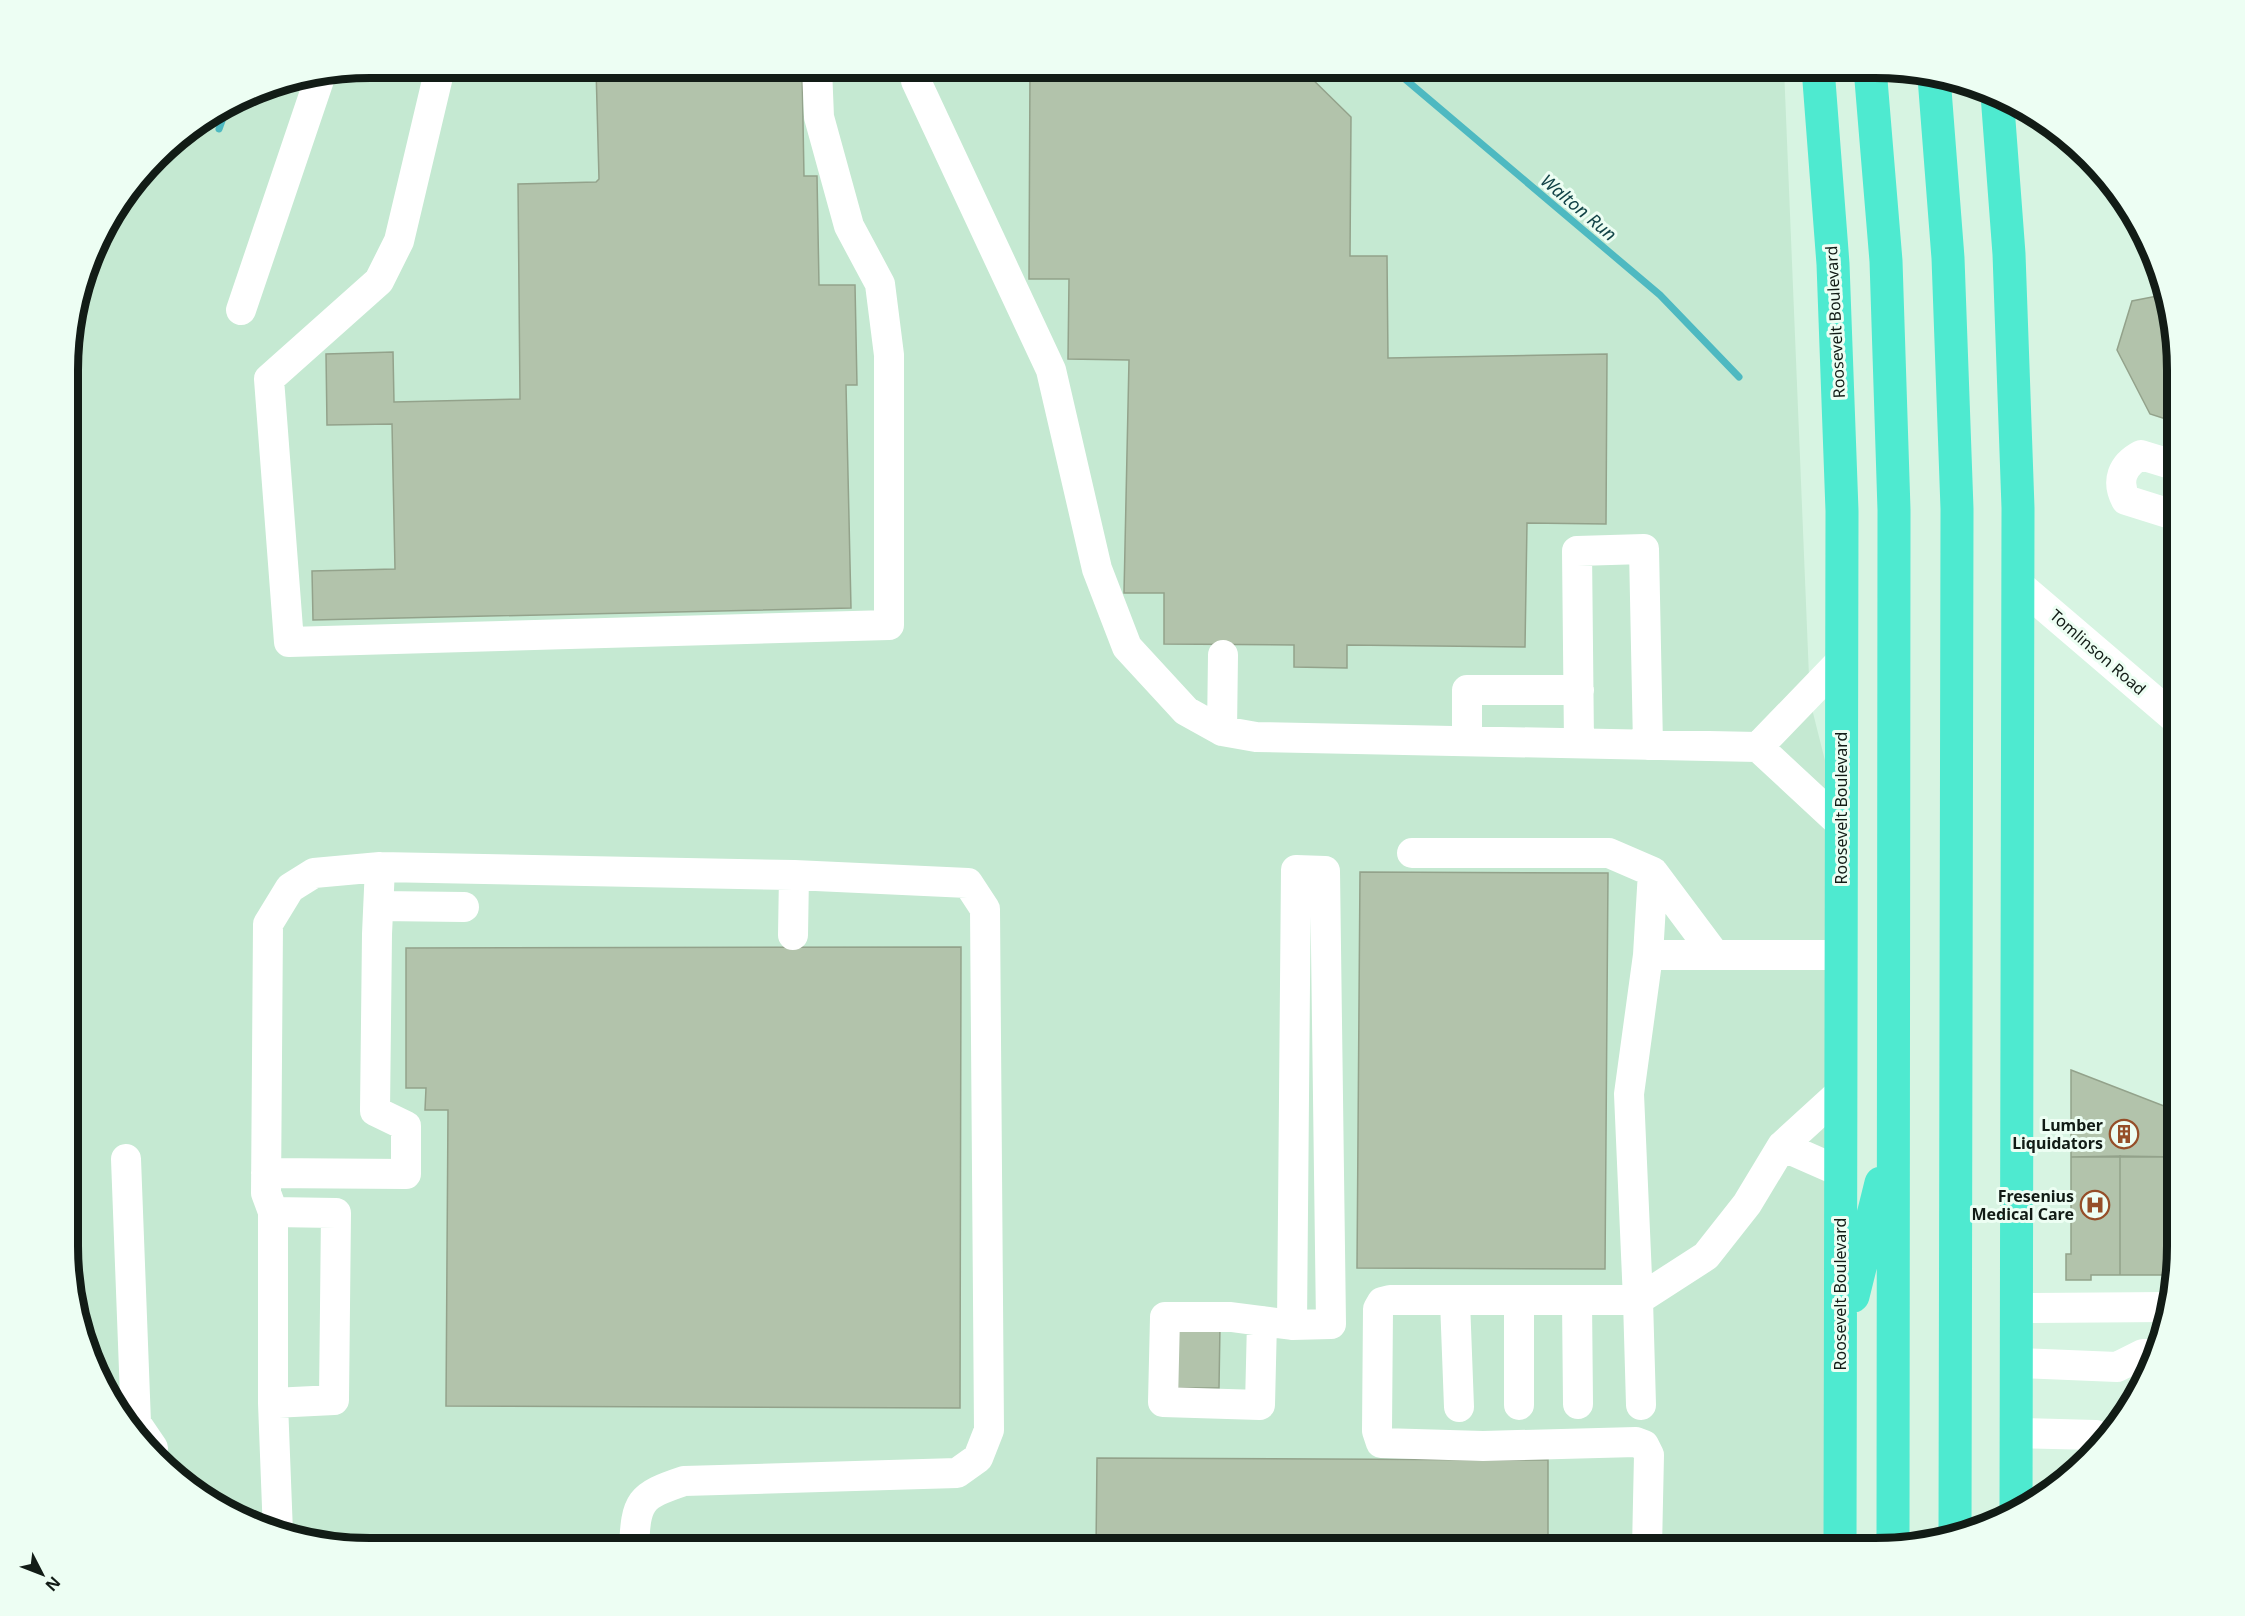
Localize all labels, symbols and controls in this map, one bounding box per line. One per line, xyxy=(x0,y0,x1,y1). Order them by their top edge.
water label: Walton Run xyxy=(1536,168,1622,246)
street label: Roosevelt Boulevard xyxy=(1820,245,1850,399)
street label: Tomlinson Road xyxy=(2045,604,2151,700)
street label: Roosevelt Boulevard xyxy=(1830,732,1852,884)
place label: Lumber Liquidators xyxy=(2012,1114,2103,1154)
building icon: Lumber Liquidators xyxy=(2108,1118,2140,1150)
place label: Fresenius Medical Care xyxy=(1971,1185,2074,1225)
hospital icon: Fresenius Medical Care xyxy=(2079,1189,2111,1221)
street label: Roosevelt Boulevard xyxy=(1829,1218,1851,1370)
north arrow xyxy=(12,1544,72,1604)
text: N xyxy=(41,1572,66,1596)

